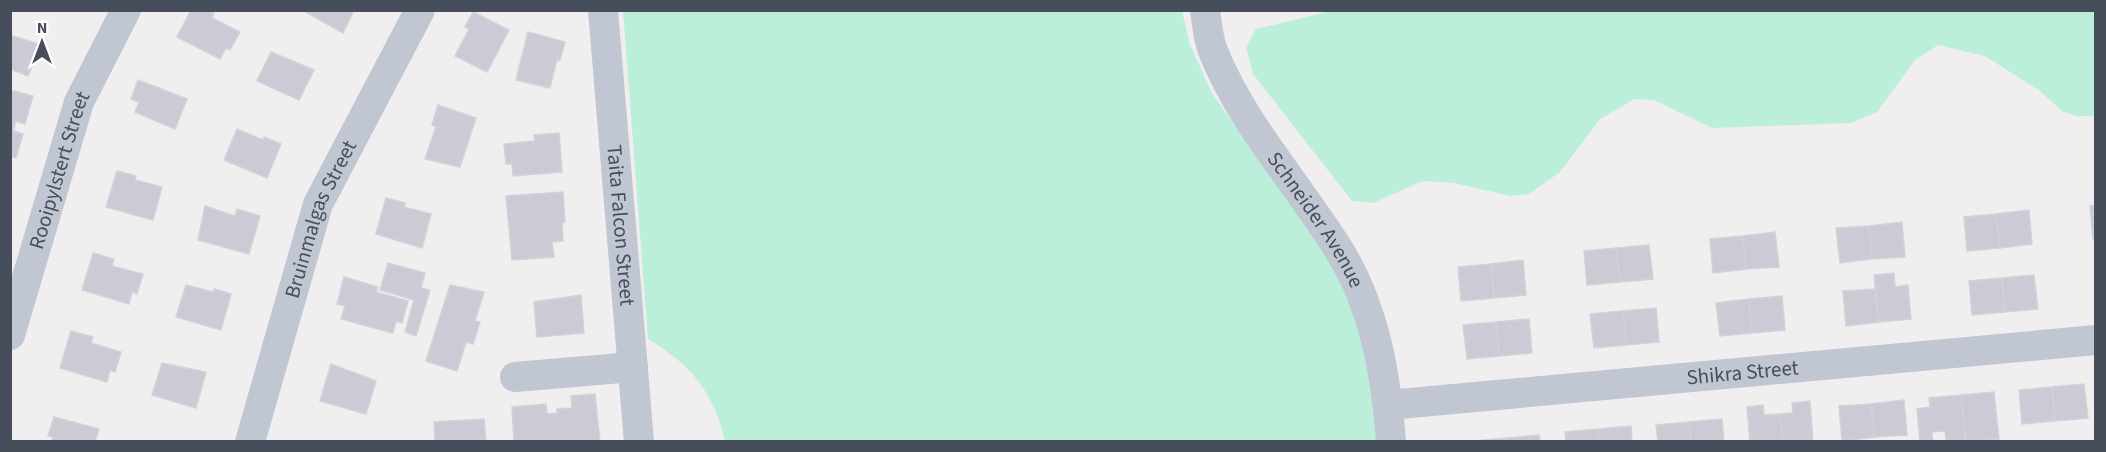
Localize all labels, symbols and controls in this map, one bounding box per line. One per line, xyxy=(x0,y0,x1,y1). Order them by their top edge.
north arrow xyxy=(12,12,72,72)
text: N xyxy=(37,17,47,39)
street label: Rooipylstert Street xyxy=(21,86,97,253)
street label: Bruinmalgas Street xyxy=(277,135,364,302)
street label: Taita Falcon Street xyxy=(599,144,643,307)
street label: Schneider Avenue xyxy=(1260,146,1372,292)
street label: Shikra Street xyxy=(1685,352,1800,393)

